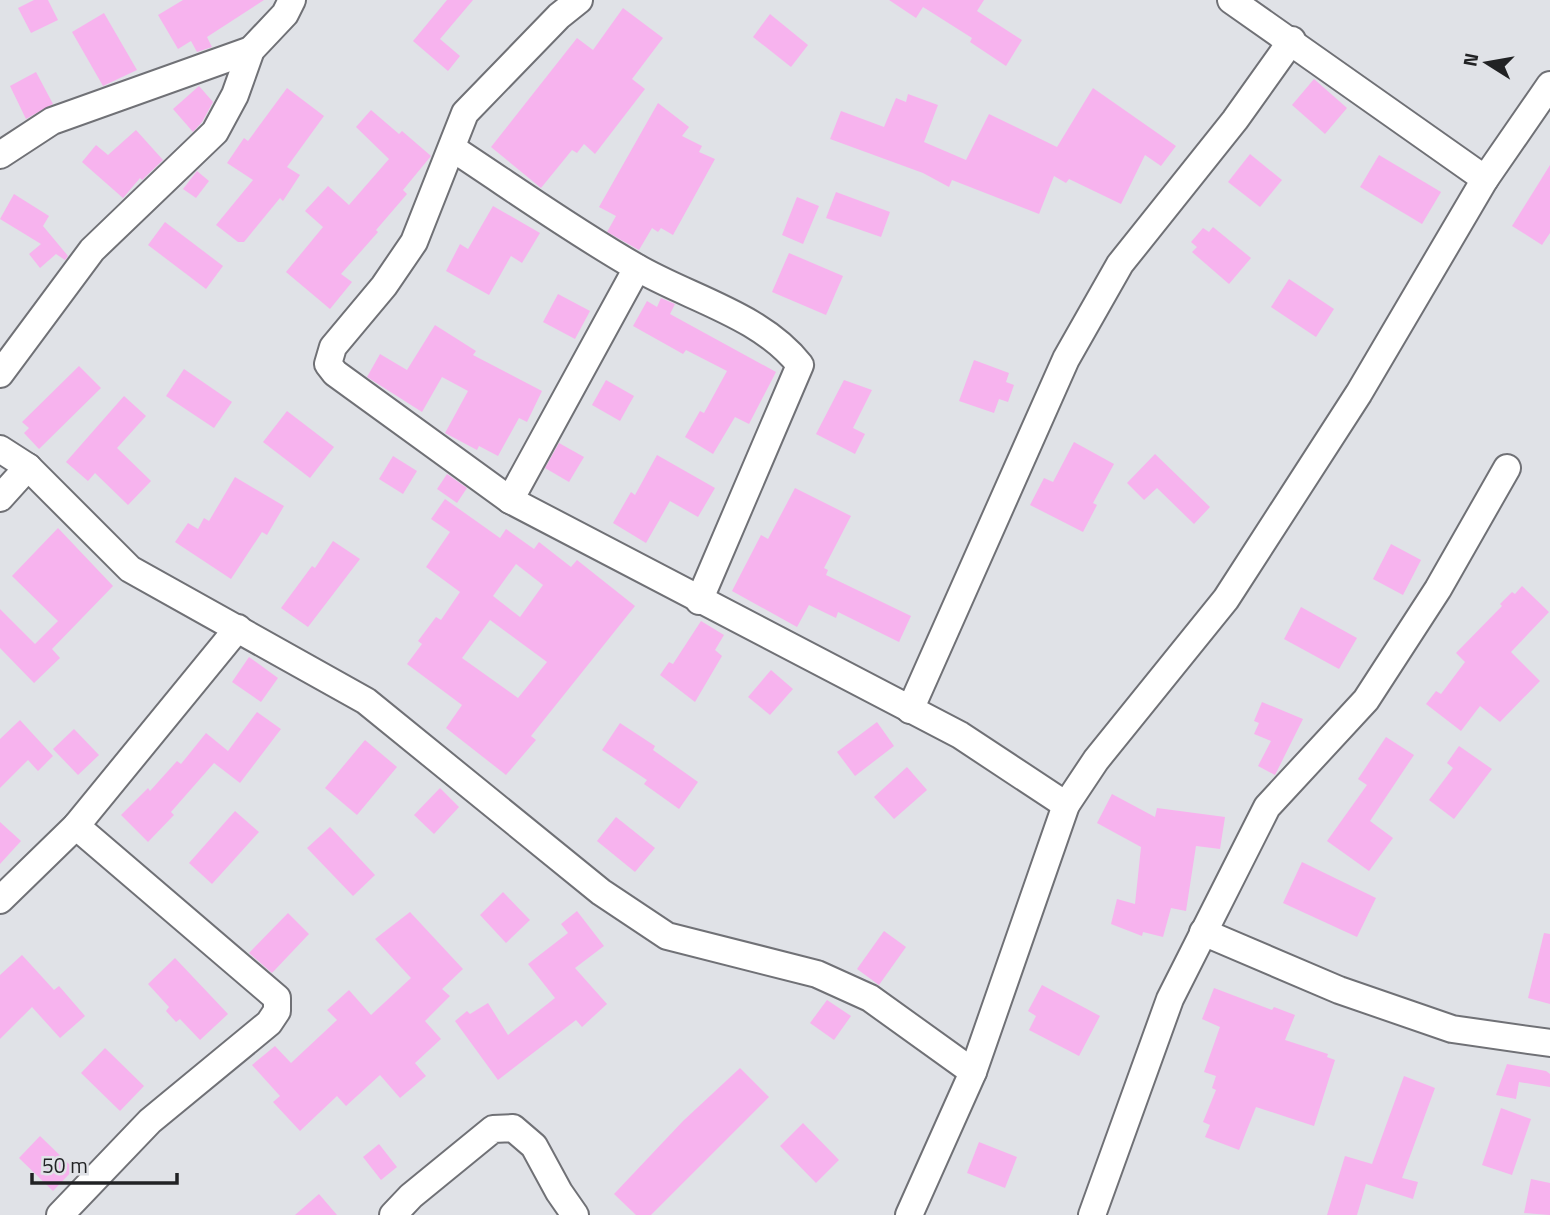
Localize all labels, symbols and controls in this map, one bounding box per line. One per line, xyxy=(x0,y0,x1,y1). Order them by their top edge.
north arrow xyxy=(1452,28,1522,98)
text: N xyxy=(1454,50,1485,69)
scale bar xyxy=(32,1142,177,1186)
text: 50 m xyxy=(42,1149,88,1181)

